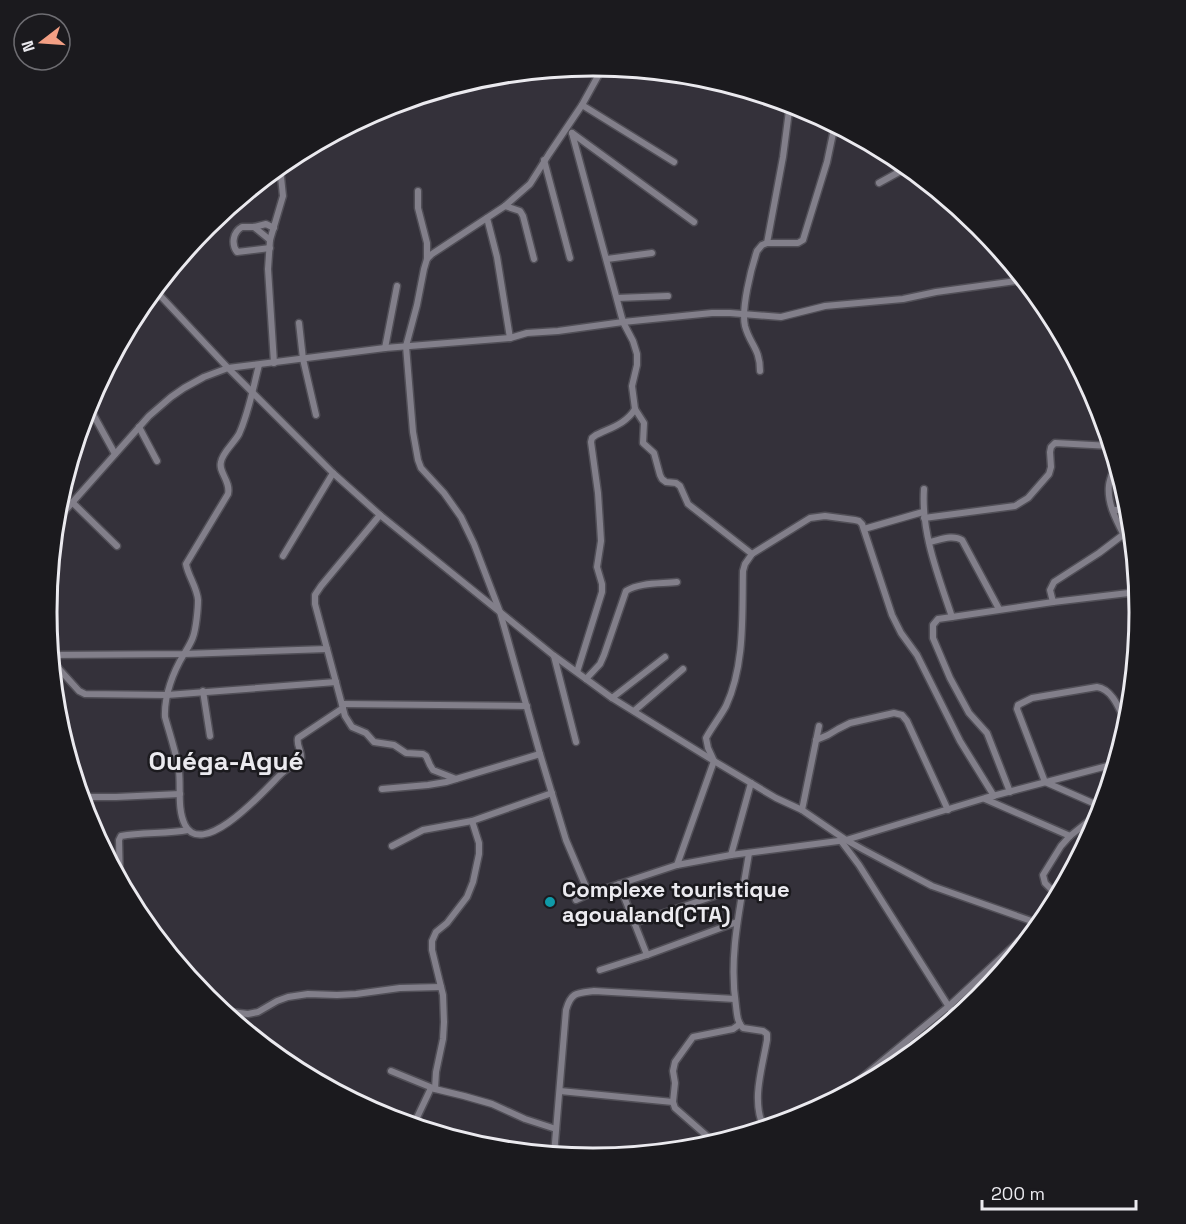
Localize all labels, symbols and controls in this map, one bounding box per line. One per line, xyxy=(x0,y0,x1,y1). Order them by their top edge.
north arrow xyxy=(12,12,72,72)
text: N xyxy=(17,38,40,54)
district label: Ouéga-Agué xyxy=(148,744,304,778)
place label: Complexe touristique agoualand(CTA) xyxy=(562,875,790,928)
marker: Complexe touristique agoualand(CTA) xyxy=(543,895,557,909)
scale bar xyxy=(982,1173,1136,1211)
text: 200 m xyxy=(991,1182,1045,1205)

